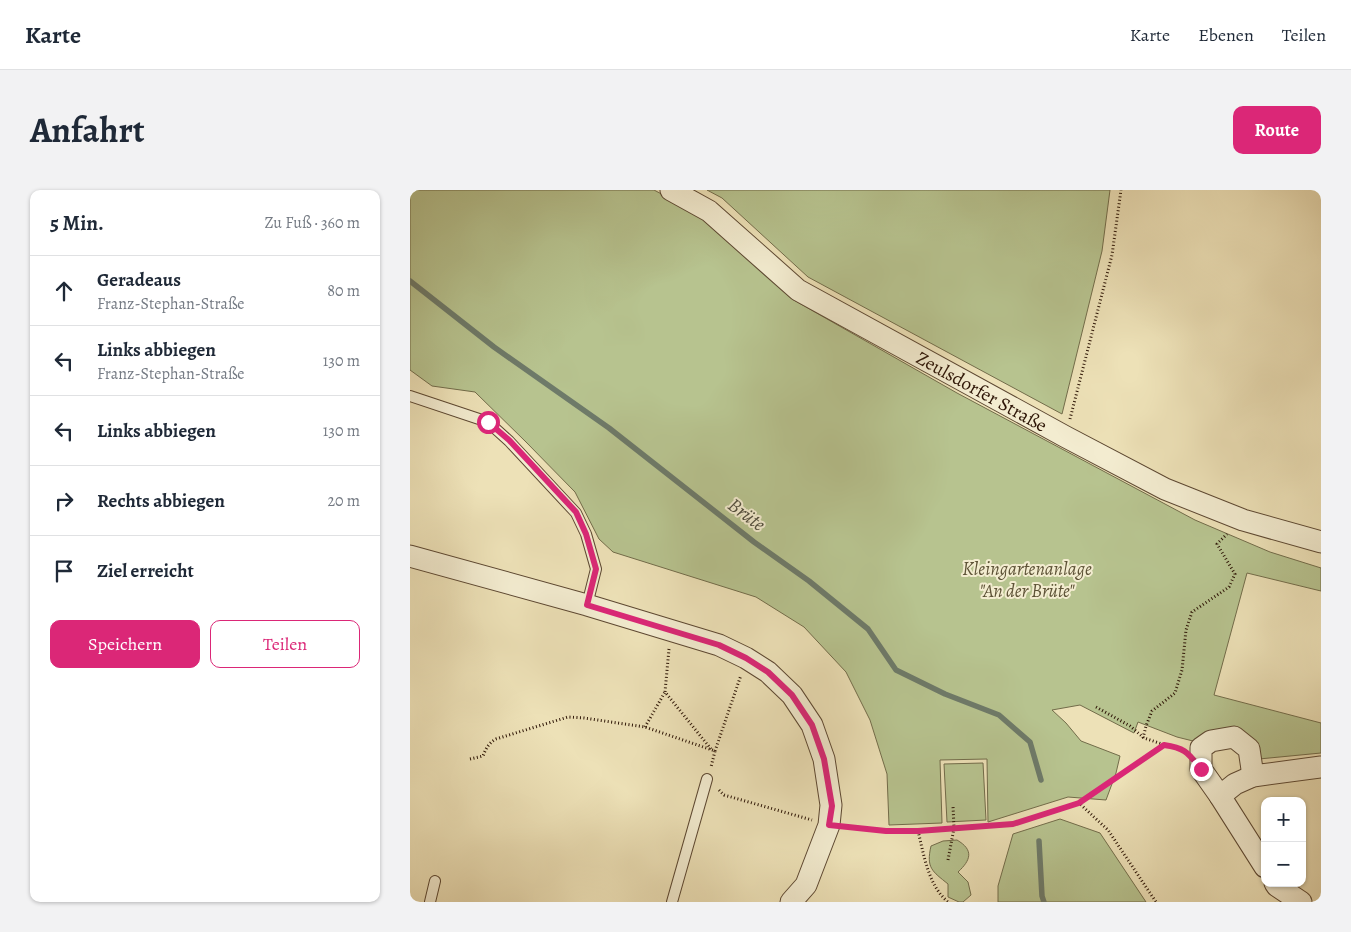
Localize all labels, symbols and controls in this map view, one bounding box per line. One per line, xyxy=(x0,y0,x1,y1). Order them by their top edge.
text: Karte xyxy=(25,19,81,51)
text: Karte xyxy=(1130,23,1170,47)
text: Ebenen xyxy=(1198,23,1254,47)
text: Teilen xyxy=(1282,23,1326,47)
text: Anfahrt xyxy=(30,106,145,154)
button: Route xyxy=(1233,106,1321,154)
text: 5 Min. xyxy=(50,209,104,237)
text: Zu Fuß · 360 m xyxy=(264,212,360,234)
text: Geradeaus xyxy=(97,267,181,293)
icon: ahead xyxy=(50,277,78,305)
text: 80 m xyxy=(327,280,360,302)
text: Franz-Stephan-Straße xyxy=(97,293,245,315)
text: Links abbiegen xyxy=(97,337,216,363)
street label: Zeulsdorfer Straße xyxy=(911,345,1052,439)
icon: left xyxy=(50,347,78,375)
text: 130 m xyxy=(323,350,360,372)
text: Franz-Stephan-Straße xyxy=(97,363,245,385)
route start xyxy=(477,411,500,434)
icon: left xyxy=(50,417,78,445)
text: Links abbiegen xyxy=(97,418,216,444)
text: 130 m xyxy=(323,420,360,442)
icon: right xyxy=(50,487,78,515)
text: Rechts abbiegen xyxy=(97,488,225,514)
text: 20 m xyxy=(327,490,360,512)
water label: Brüte xyxy=(722,491,771,537)
park label: Kleingartenanlage "An der Brüte" xyxy=(962,556,1092,604)
icon: arrive xyxy=(50,557,78,585)
text: Ziel erreicht xyxy=(97,558,194,584)
button: Speichern xyxy=(50,620,200,668)
button: Teilen xyxy=(210,620,360,668)
route end xyxy=(1190,758,1213,781)
map controls xyxy=(1261,797,1306,887)
button: + xyxy=(1261,797,1306,842)
button: − xyxy=(1261,842,1306,887)

